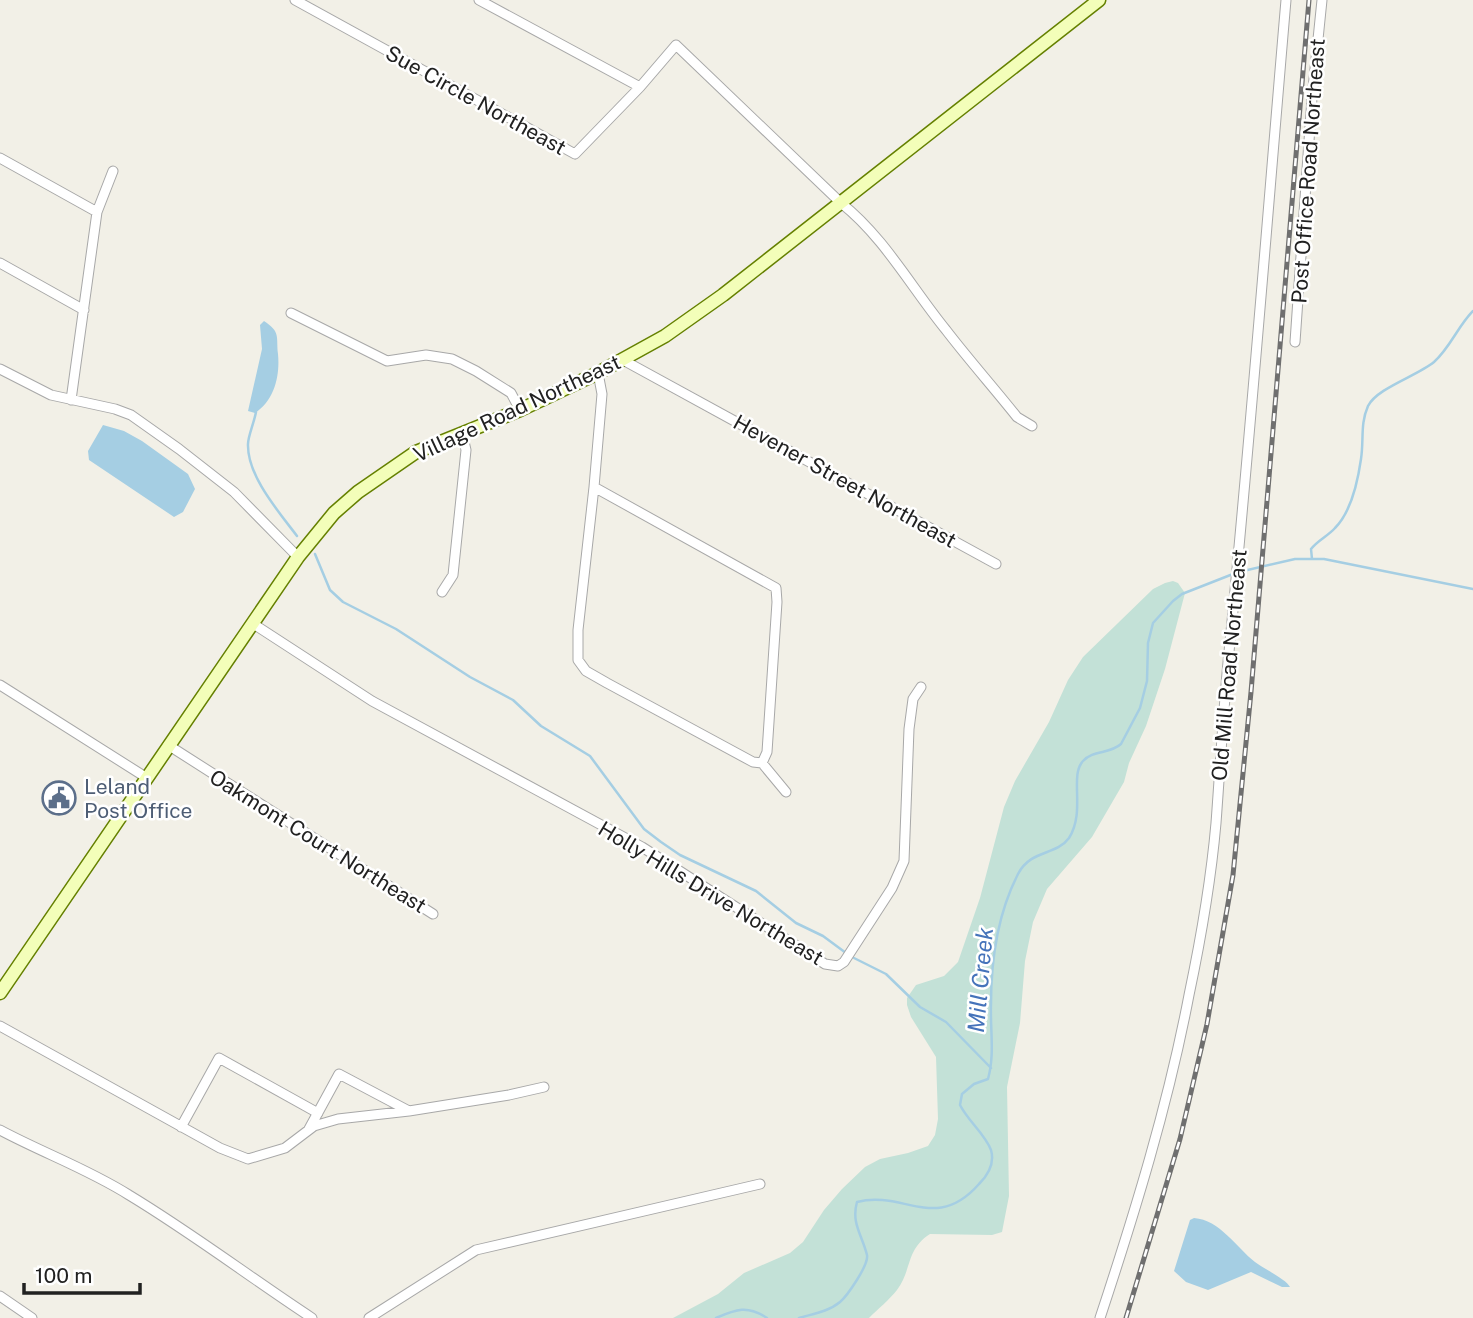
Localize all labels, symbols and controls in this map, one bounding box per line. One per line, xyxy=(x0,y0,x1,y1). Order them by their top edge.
street label: Post Office Road Northeast xyxy=(1286,38,1330,304)
street label: Sue Circle Northeast xyxy=(381,40,571,160)
street label: Village Road Northeast xyxy=(410,349,624,467)
street label: Hevener Street Northeast xyxy=(729,409,961,553)
street label: Old Mill Road Northeast xyxy=(1206,548,1252,782)
street label: Oakmont Court Northeast xyxy=(205,764,431,918)
place label: Leland Post Office xyxy=(84,774,192,823)
public building icon: Leland Post Office xyxy=(40,779,78,817)
street label: Holly Hills Drive Northeast xyxy=(594,816,828,970)
water label: Mill Creek xyxy=(962,926,998,1034)
scale bar xyxy=(24,1252,140,1296)
text: 100 m xyxy=(35,1263,92,1288)

